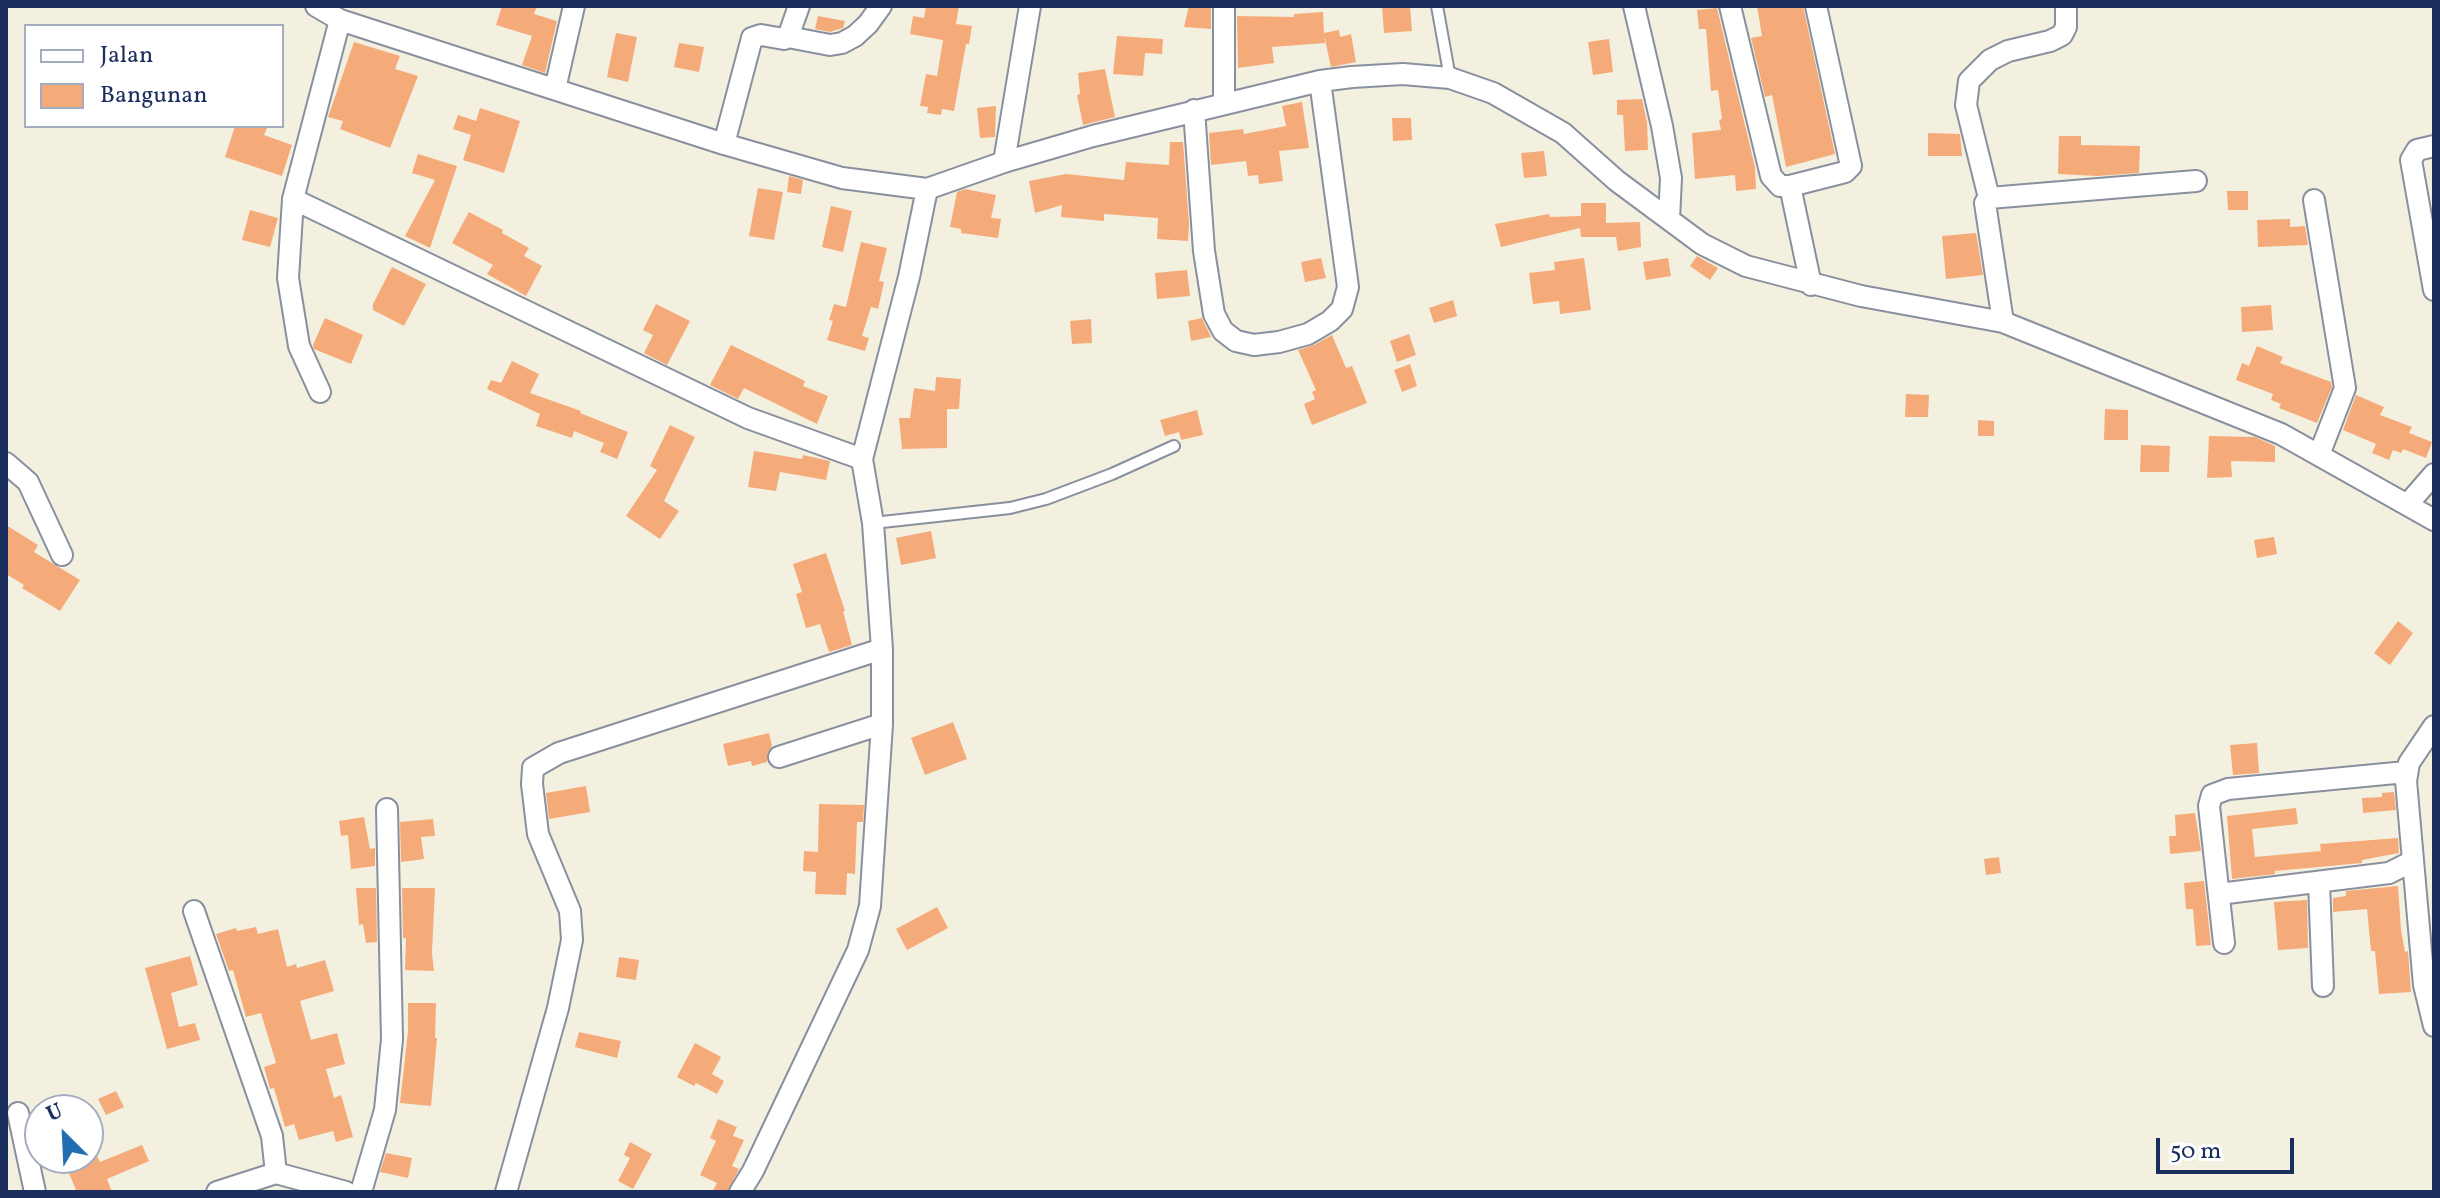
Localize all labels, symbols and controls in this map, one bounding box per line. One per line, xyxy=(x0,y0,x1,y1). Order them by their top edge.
legend xyxy=(24,24,284,128)
text: Jalan xyxy=(100,39,153,73)
text: Bangunan xyxy=(100,79,208,113)
north arrow xyxy=(24,1094,104,1174)
text: U xyxy=(42,1096,68,1131)
scale bar xyxy=(2160,1122,2298,1172)
text: 50 m xyxy=(2170,1135,2222,1169)

